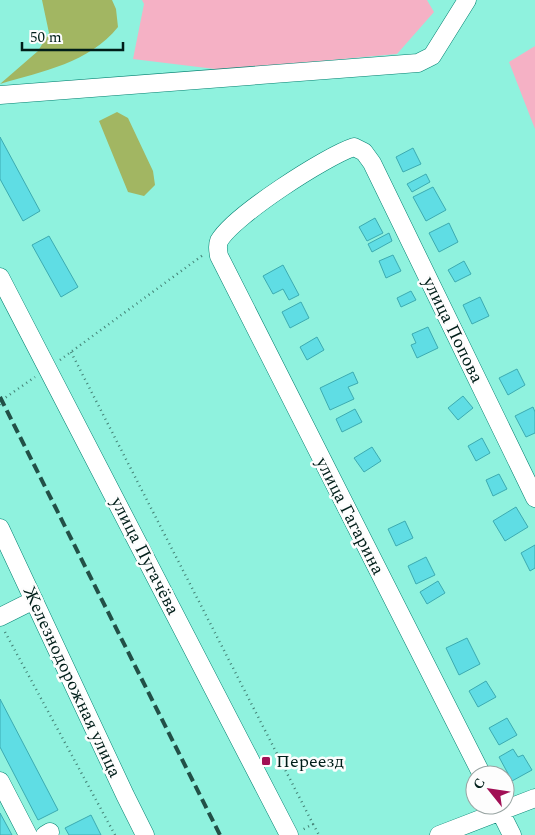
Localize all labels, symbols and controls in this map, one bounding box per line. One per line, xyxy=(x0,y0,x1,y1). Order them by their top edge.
scale bar xyxy=(22,20,124,52)
text: 50 m xyxy=(30,26,62,49)
street label: улица Попова xyxy=(415,271,490,388)
street label: улица Гагарина xyxy=(308,451,391,580)
street label: улица Пугачёва xyxy=(103,491,187,620)
street label: Железнодорожная улица xyxy=(16,582,128,782)
place label: Переезд xyxy=(276,748,344,775)
marker: Переезд xyxy=(260,755,272,767)
north arrow xyxy=(465,765,515,815)
text: С xyxy=(468,774,491,793)

